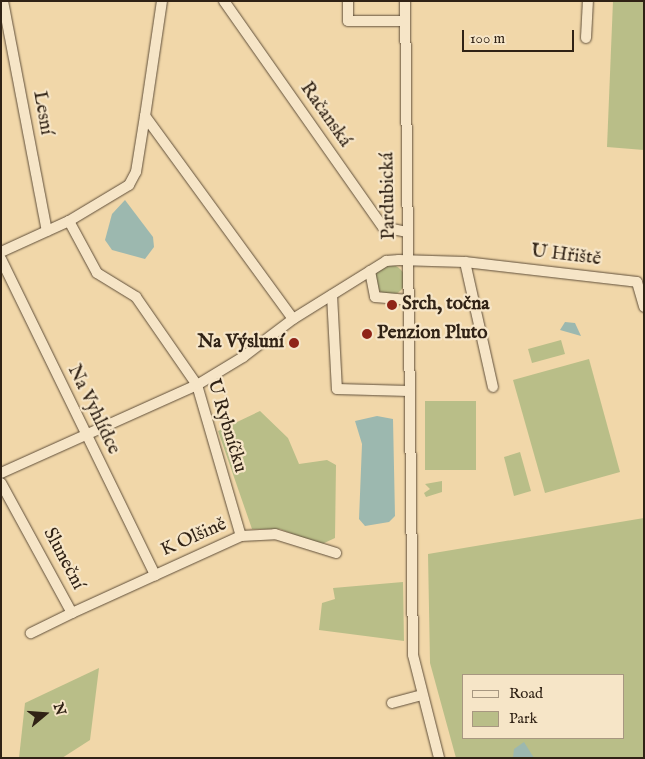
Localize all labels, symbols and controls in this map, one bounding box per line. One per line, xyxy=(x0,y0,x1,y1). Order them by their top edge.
scale bar xyxy=(465,20,578,52)
text: 100 m xyxy=(470,29,505,48)
street label: Račanská xyxy=(294,78,356,152)
street label: Lesní xyxy=(27,89,57,137)
street label: Pardubická xyxy=(377,152,401,240)
street label: U Hřiště xyxy=(530,240,602,272)
place label: Srch, točna xyxy=(402,294,489,316)
marker: Srch, točna xyxy=(386,299,398,311)
place label: Penzion Pluto xyxy=(377,323,487,345)
marker: Penzion Pluto xyxy=(361,328,373,340)
place label: Na Výsluní xyxy=(197,332,284,354)
marker: Na Výsluní xyxy=(288,337,300,349)
street label: Na Vyhlídce xyxy=(62,361,124,459)
street label: U Rybníčku xyxy=(201,376,251,476)
street label: K Olšině xyxy=(158,513,230,563)
street label: Sluneční xyxy=(37,524,89,594)
legend xyxy=(462,674,625,739)
text: Road xyxy=(509,684,543,703)
north arrow xyxy=(20,689,70,739)
text: N xyxy=(49,701,70,718)
text: Park xyxy=(509,709,538,728)

